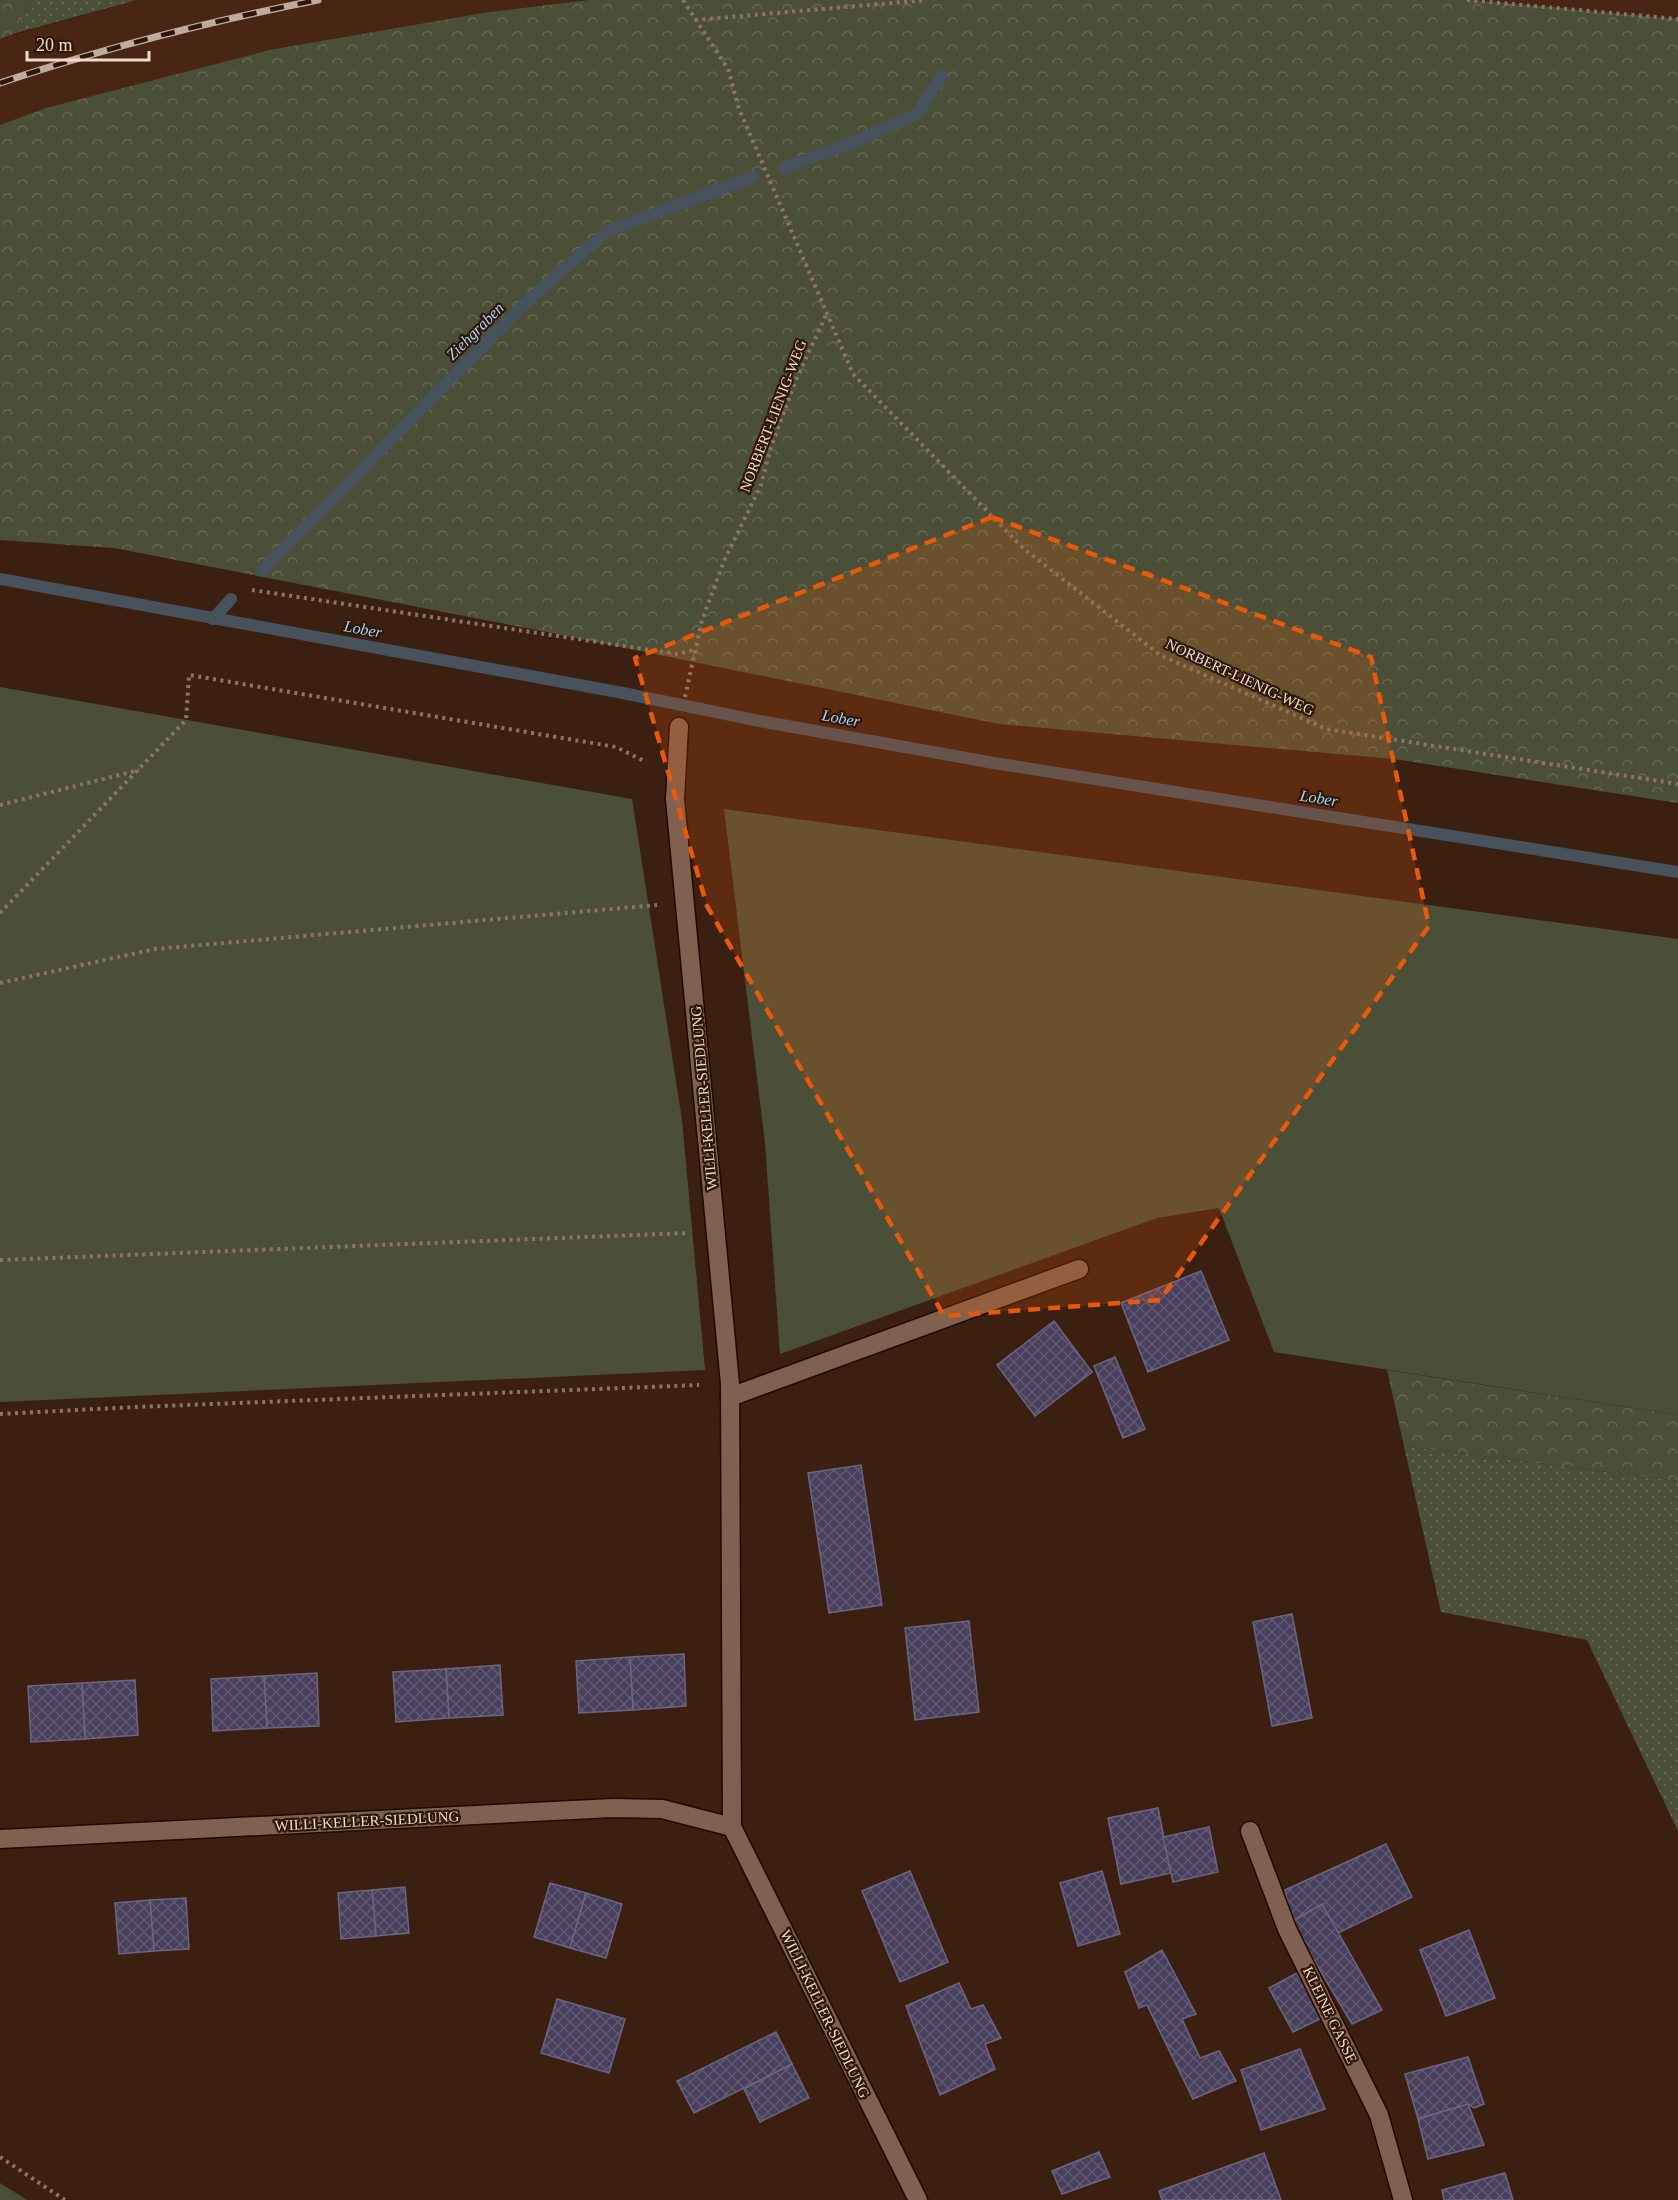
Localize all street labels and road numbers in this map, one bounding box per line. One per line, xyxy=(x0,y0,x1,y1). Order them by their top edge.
street label: NORBERT-LIENIG-WEG xyxy=(737,337,810,494)
street label: NORBERT-LIENIG-WEG xyxy=(1163,636,1317,719)
street label: WILLI-KELLER-SIEDLUNG xyxy=(688,1005,720,1191)
street label: WILLI-KELLER-SIEDLUNG xyxy=(274,1808,460,1834)
street label: WILLI-KELLER-SIEDLUNG xyxy=(777,1927,873,2101)
street label: KLEINE GASSE xyxy=(1300,1964,1360,2066)

